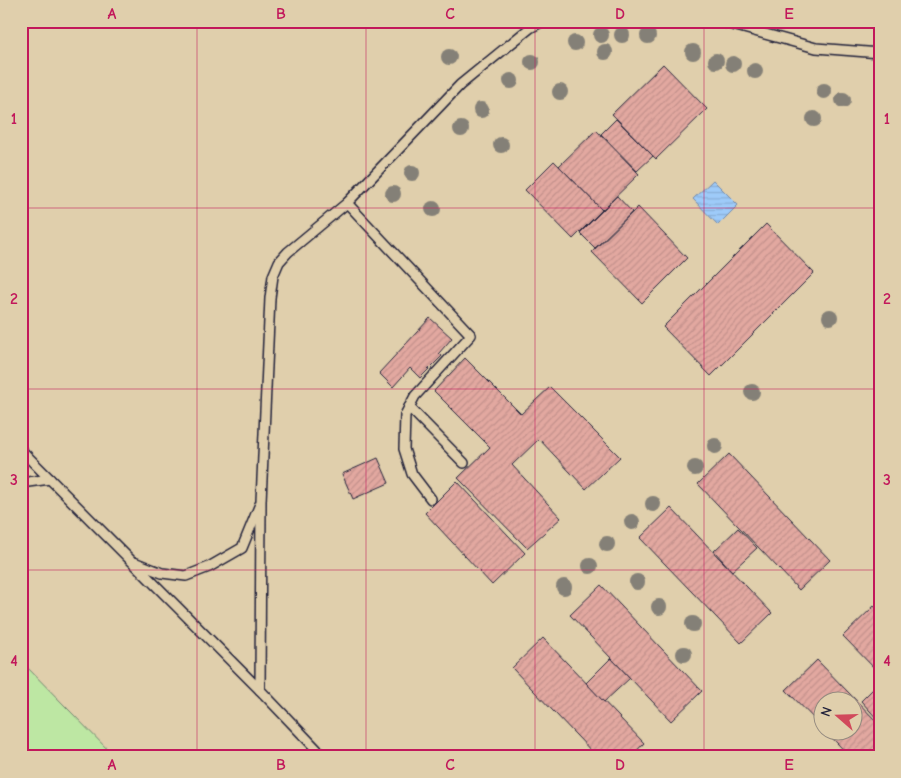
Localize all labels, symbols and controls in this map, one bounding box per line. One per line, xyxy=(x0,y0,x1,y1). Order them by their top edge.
text: A xyxy=(108,5,117,23)
text: B xyxy=(276,5,286,23)
text: C xyxy=(445,5,455,23)
text: D xyxy=(615,5,625,23)
text: E xyxy=(784,5,794,23)
text: 1 xyxy=(11,110,17,128)
text: 1 xyxy=(884,110,890,128)
text: 2 xyxy=(10,290,18,308)
text: 2 xyxy=(883,290,891,308)
text: 3 xyxy=(10,471,18,489)
text: 3 xyxy=(883,471,891,489)
text: 4 xyxy=(10,652,18,670)
text: 4 xyxy=(883,652,891,670)
north arrow xyxy=(814,690,864,740)
text: N xyxy=(817,705,836,719)
text: A xyxy=(108,756,117,774)
text: B xyxy=(276,756,286,774)
text: C xyxy=(445,756,455,774)
text: D xyxy=(615,756,625,774)
text: E xyxy=(784,756,794,774)

